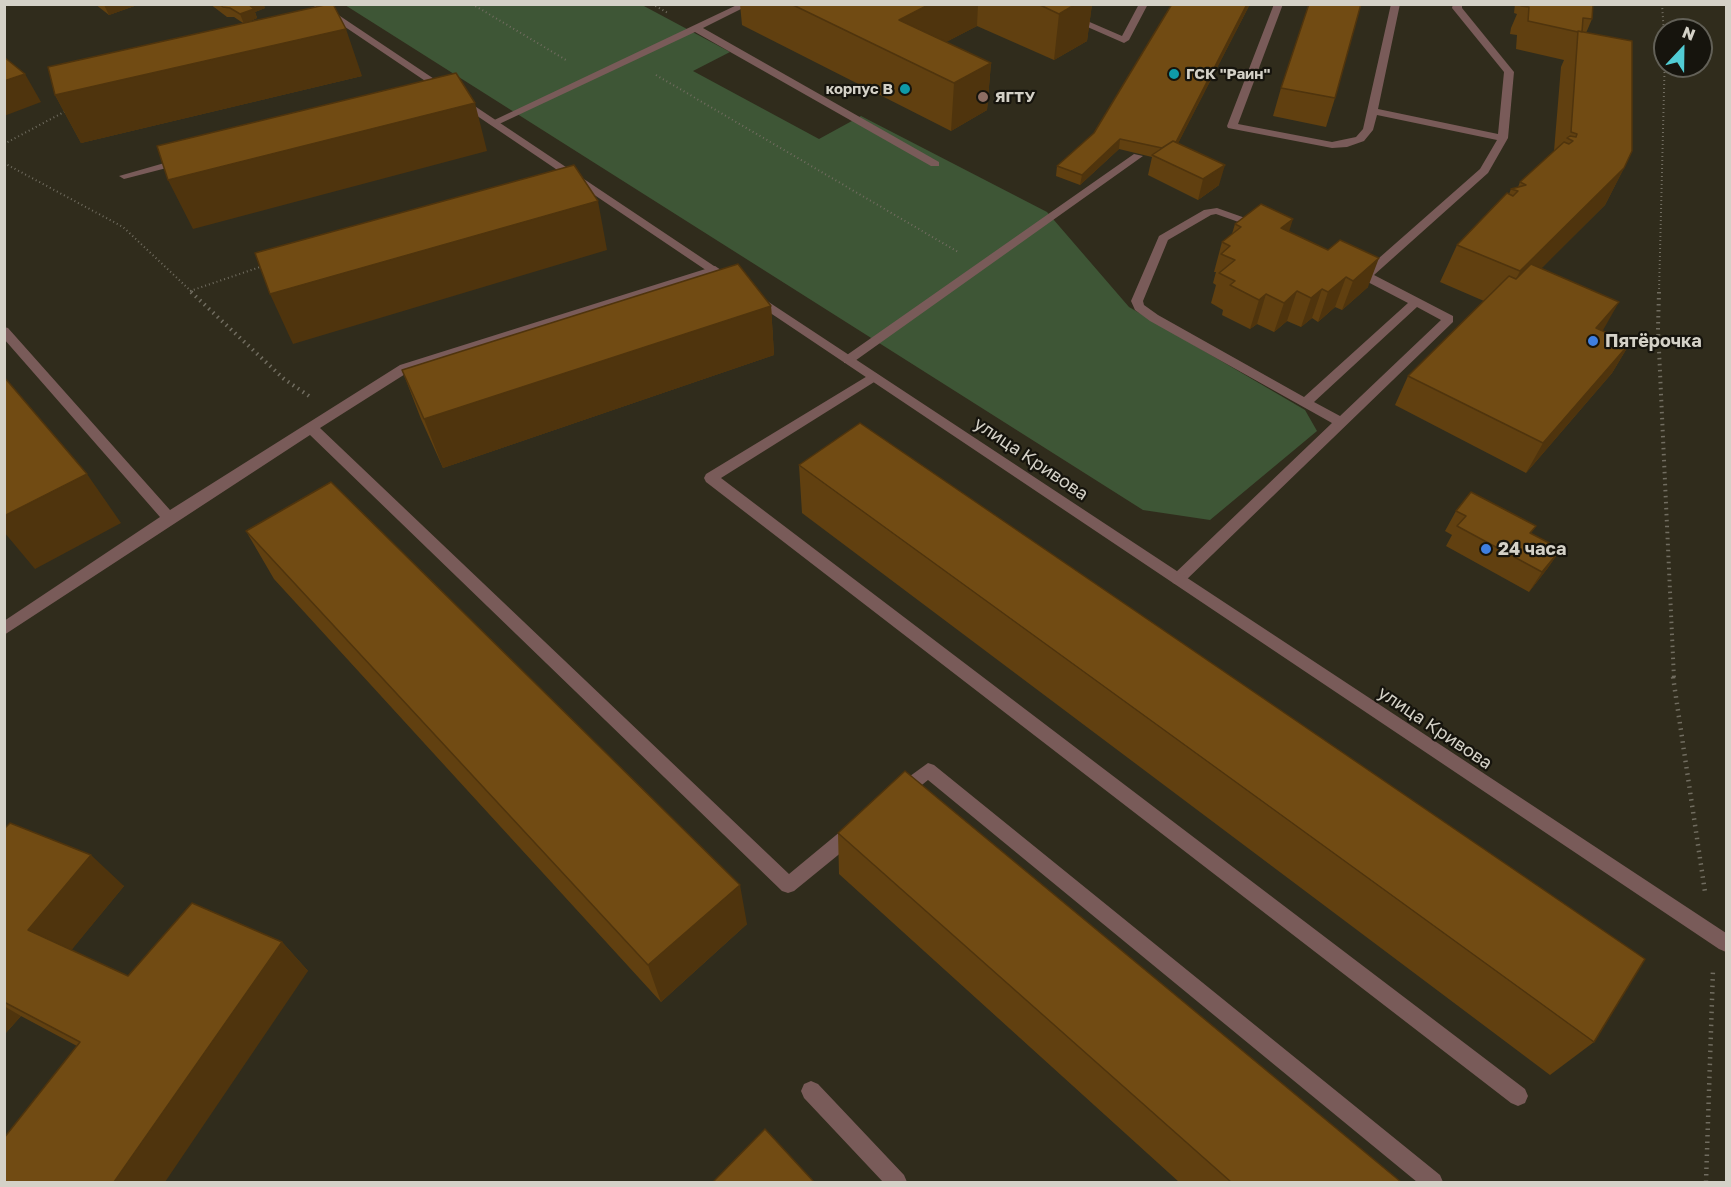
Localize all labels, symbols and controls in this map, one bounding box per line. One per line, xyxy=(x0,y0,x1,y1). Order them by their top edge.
north arrow xyxy=(1653,18,1713,78)
text: N xyxy=(1680,22,1698,45)
place label: ГСК "Раин" xyxy=(1186,65,1270,83)
marker: ГСК "Раин" xyxy=(1167,67,1181,81)
place label: корпус В xyxy=(826,80,893,98)
marker: корпус В xyxy=(898,82,912,96)
place label: ЯГТУ xyxy=(995,88,1035,106)
marker: ЯГТУ xyxy=(976,90,990,104)
place label: Пятёрочка xyxy=(1605,330,1702,352)
marker: Пятёрочка xyxy=(1586,334,1600,348)
street label: улица Кривова xyxy=(970,413,1092,505)
place label: 24 часа xyxy=(1498,538,1566,560)
marker: 24 часа xyxy=(1479,542,1493,556)
street label: улица Кривова xyxy=(1374,682,1496,774)

